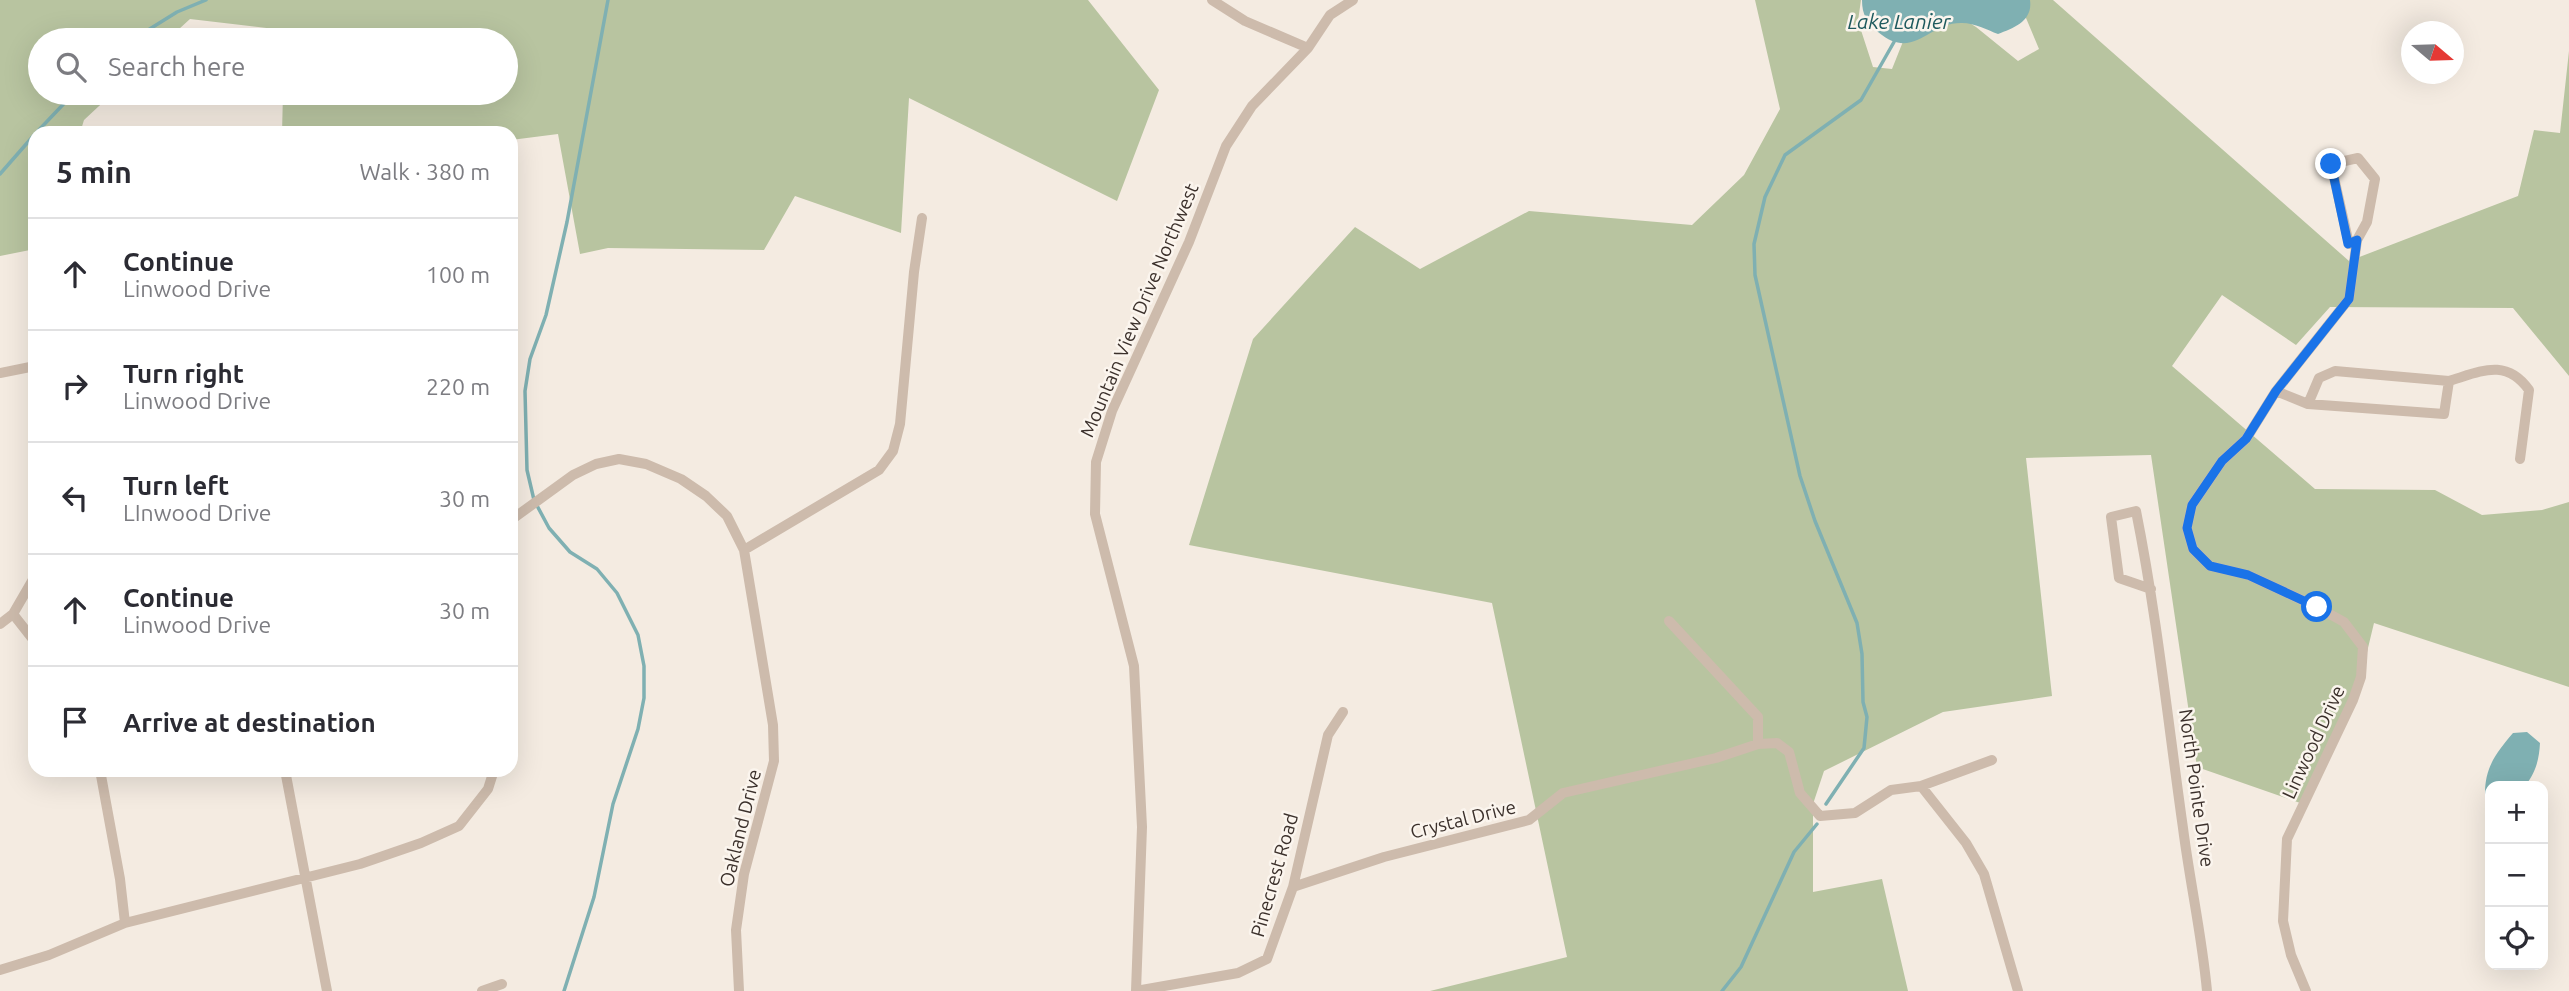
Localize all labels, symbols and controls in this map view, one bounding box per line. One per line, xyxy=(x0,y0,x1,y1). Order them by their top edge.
water label: Lake Lanier xyxy=(1848,9,1951,33)
north arrow xyxy=(2401,21,2464,84)
search box xyxy=(28,28,518,105)
icon: search xyxy=(52,48,90,86)
text: Search here xyxy=(108,52,245,81)
route end xyxy=(2315,148,2346,179)
text: 5 min xyxy=(56,155,132,189)
text: Walk · 380 m xyxy=(359,159,490,184)
street label: Mountain View Drive Northwest xyxy=(1075,179,1203,440)
text: Continue xyxy=(123,247,234,276)
icon: ahead xyxy=(56,255,94,293)
text: 100 m xyxy=(426,262,490,287)
text: Linwood Drive xyxy=(123,276,271,301)
text: Turn right xyxy=(123,359,244,388)
icon: right xyxy=(56,367,94,405)
text: 220 m xyxy=(426,374,490,399)
text: Linwood Drive xyxy=(123,388,271,413)
text: Turn left xyxy=(123,471,229,500)
icon: left xyxy=(56,479,94,517)
text: 30 m xyxy=(439,486,490,511)
text: LInwood Drive xyxy=(123,500,272,525)
text: Continue xyxy=(123,583,234,612)
icon: ahead xyxy=(56,591,94,629)
route start xyxy=(2301,591,2332,622)
text: 30 m xyxy=(439,598,490,623)
text: Linwood Drive xyxy=(123,612,271,637)
street label: Linwood Drive xyxy=(2277,682,2349,802)
icon: arrive xyxy=(56,703,94,741)
text: Arrive at destination xyxy=(123,708,376,737)
street label: North Pointe Drive xyxy=(2175,708,2219,868)
street label: Oakland Drive xyxy=(715,767,765,889)
map controls xyxy=(2485,781,2548,970)
button: + xyxy=(2485,781,2548,844)
street label: Crystal Drive xyxy=(1408,795,1518,843)
street label: Pinecrest Road xyxy=(1246,811,1302,939)
button: − xyxy=(2485,844,2548,907)
button: locate xyxy=(2485,907,2548,970)

